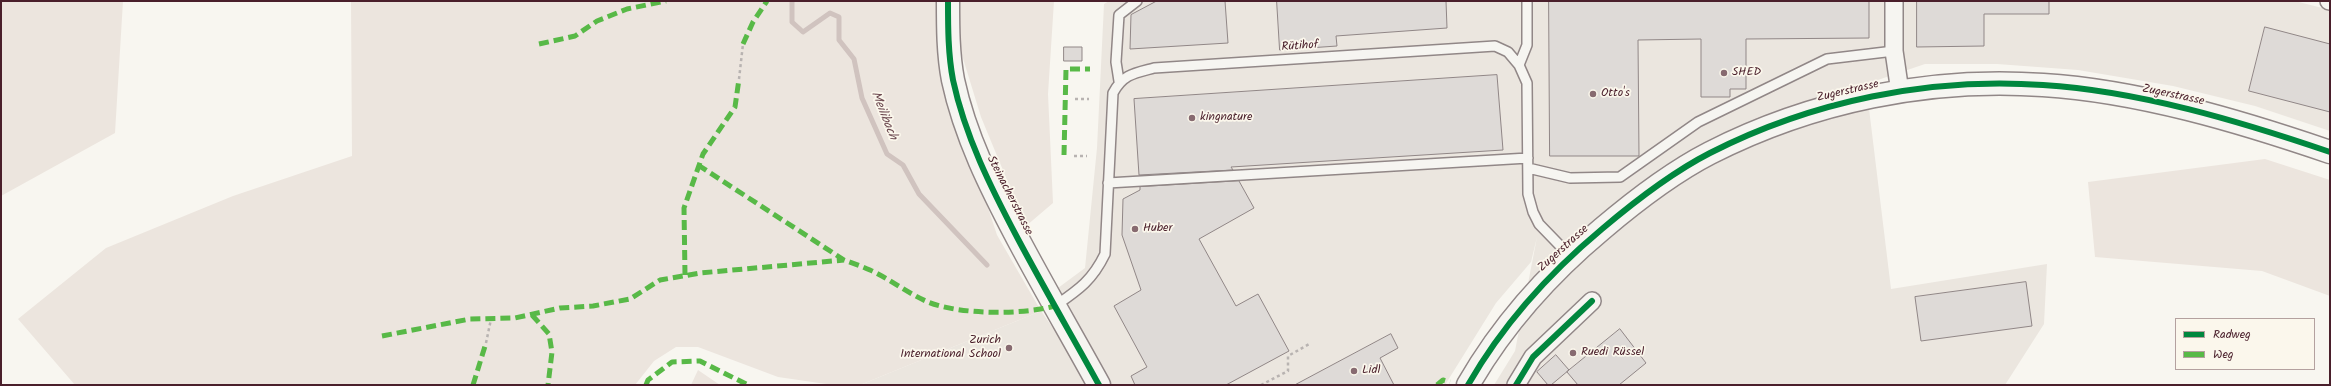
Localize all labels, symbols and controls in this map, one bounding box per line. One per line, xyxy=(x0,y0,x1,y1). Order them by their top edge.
street label: Rütihof xyxy=(1281,39,1319,55)
place label: SHED xyxy=(1732,66,1761,80)
marker: SHED xyxy=(1719,68,1729,78)
street label: Zugerstrasse xyxy=(1816,78,1880,106)
street label: Zugerstrasse xyxy=(2141,82,2205,110)
place label: Otto's xyxy=(1601,87,1630,101)
water label: Meilibach xyxy=(866,89,900,143)
marker: Otto's xyxy=(1588,89,1598,99)
place label: kingnature xyxy=(1200,111,1252,125)
marker: kingnature xyxy=(1187,113,1197,123)
street label: Steinacherstrasse xyxy=(983,154,1035,238)
place label: Huber xyxy=(1143,222,1172,236)
street label: Zugerstrasse xyxy=(1536,222,1592,276)
marker: Huber xyxy=(1130,224,1140,234)
legend xyxy=(2175,318,2315,370)
text: Radweg xyxy=(2213,325,2251,344)
place label: Zurich International School xyxy=(900,334,1001,362)
marker: Zurich International School xyxy=(1004,343,1014,353)
text: Weg xyxy=(2213,345,2233,364)
place label: Ruedi Rüssel xyxy=(1581,346,1644,360)
marker: Ruedi Rüssel xyxy=(1568,348,1578,358)
place label: Lidl xyxy=(1362,364,1380,378)
marker: Lidl xyxy=(1349,366,1359,376)

